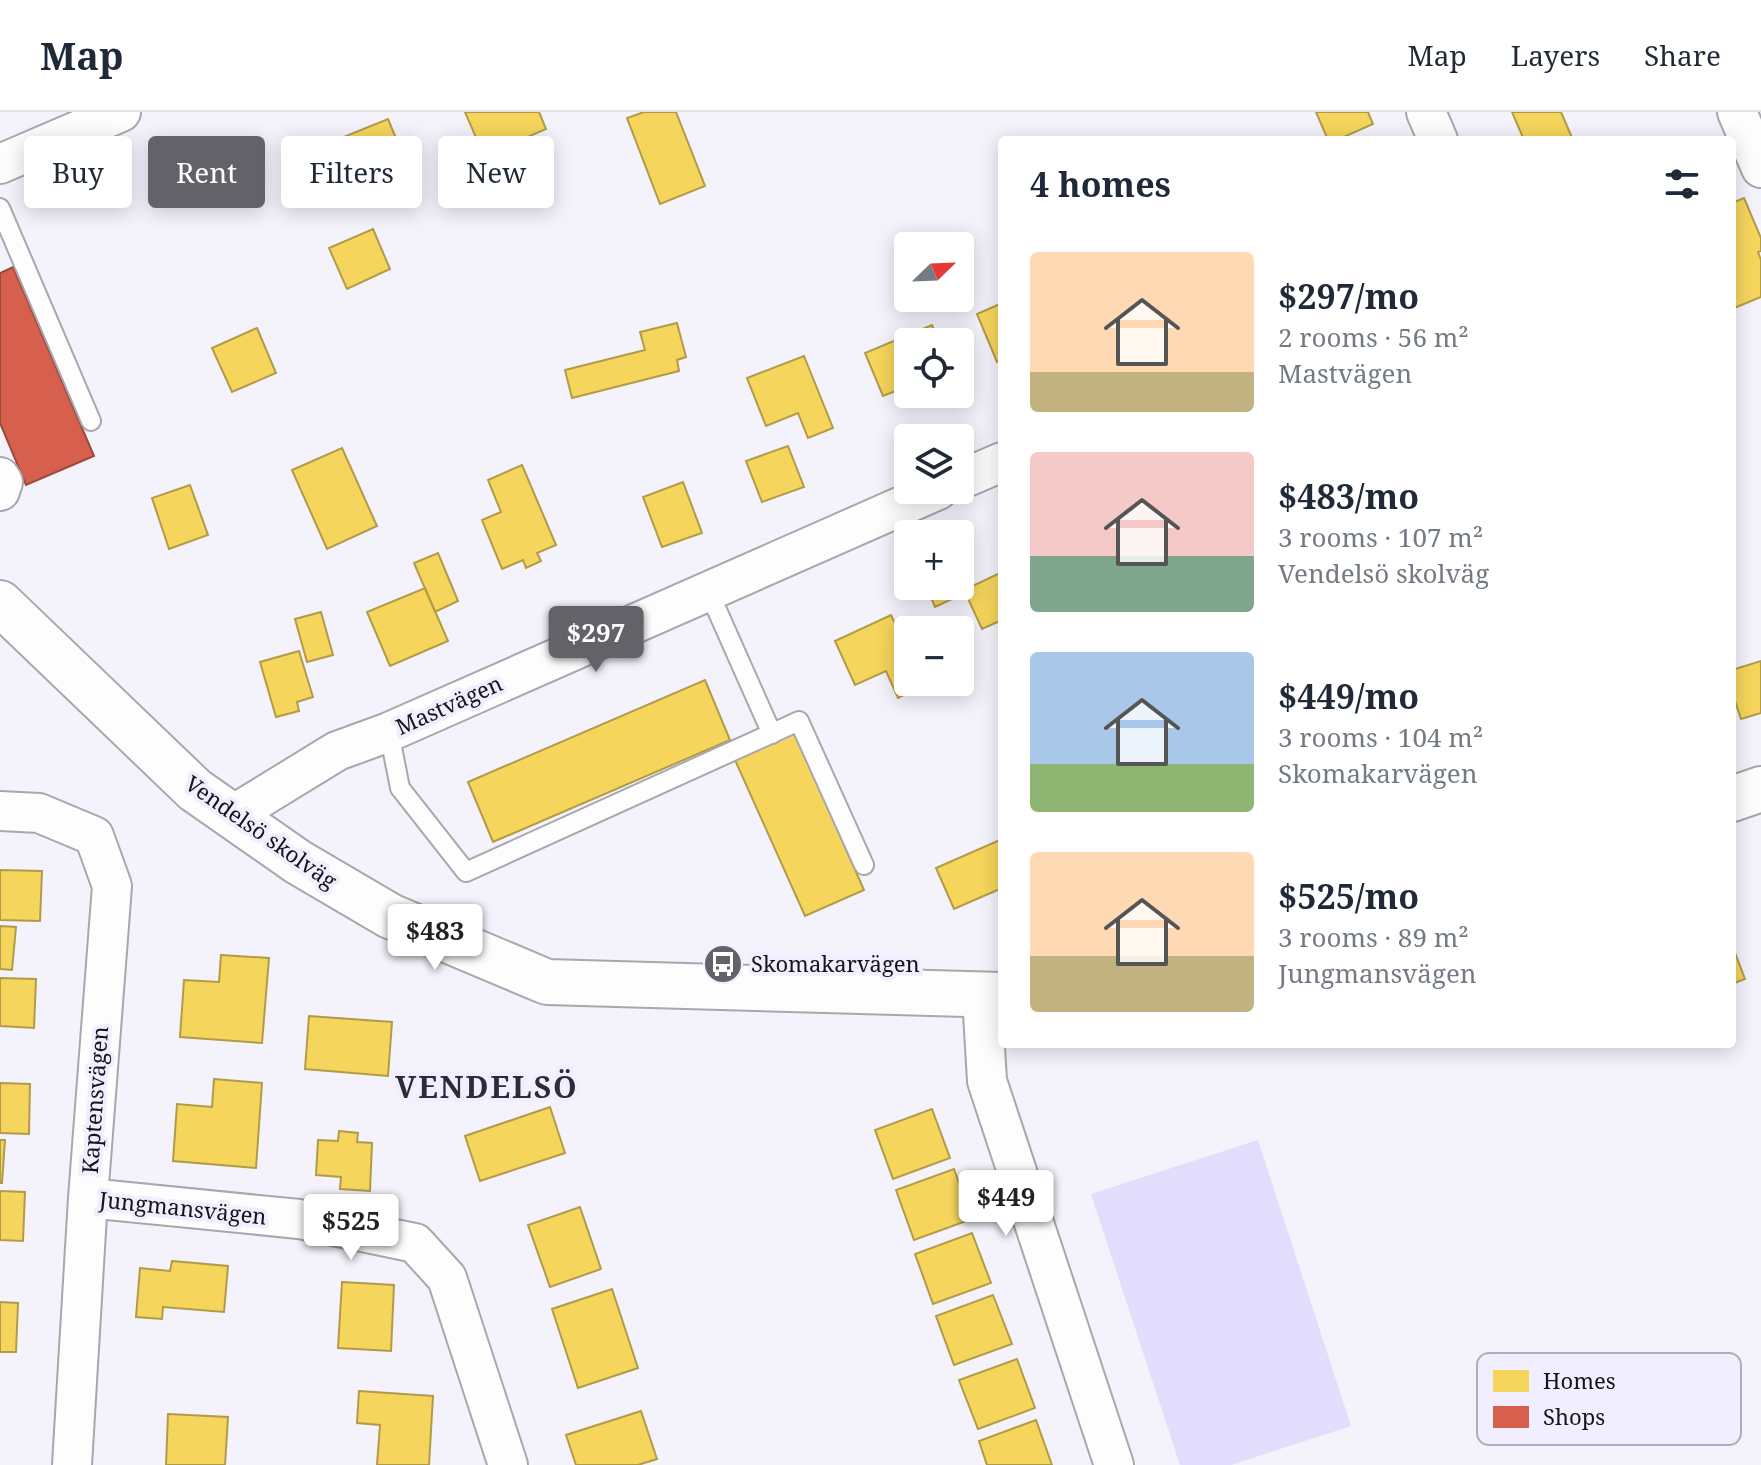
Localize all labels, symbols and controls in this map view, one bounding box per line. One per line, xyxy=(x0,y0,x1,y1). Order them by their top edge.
text: Map xyxy=(40,29,124,81)
text: Map xyxy=(1408,36,1467,74)
text: Layers xyxy=(1511,36,1600,74)
text: Share xyxy=(1644,36,1721,74)
chip: Buy xyxy=(24,136,132,208)
chip: Rent xyxy=(148,136,265,208)
chip: Filters xyxy=(281,136,422,208)
chip: New xyxy=(438,136,554,208)
text: 4 homes xyxy=(1030,161,1171,207)
icon: filters xyxy=(1660,162,1704,206)
north arrow xyxy=(894,232,974,312)
map controls xyxy=(894,232,974,696)
text: $297/mo xyxy=(1278,273,1419,319)
icon: home xyxy=(1094,284,1190,380)
text: 2 rooms · 56 m² xyxy=(1278,319,1469,355)
button: locate xyxy=(894,328,974,408)
text: Mastvägen xyxy=(1278,355,1412,391)
button: layers xyxy=(894,424,974,504)
text: $483/mo xyxy=(1278,473,1419,519)
icon: home xyxy=(1094,484,1190,580)
text: 3 rooms · 107 m² xyxy=(1278,519,1483,555)
button: + xyxy=(894,520,974,600)
text: Vendelsö skolväg xyxy=(1278,555,1489,591)
pin: $297 xyxy=(549,606,643,674)
text: $297 xyxy=(567,614,625,650)
button: − xyxy=(894,616,974,696)
street label: Mastvägen xyxy=(391,667,507,741)
text: $449/mo xyxy=(1278,673,1419,719)
icon: home xyxy=(1094,684,1190,780)
text: 3 rooms · 104 m² xyxy=(1278,719,1483,755)
text: Skomakarvägen xyxy=(1278,755,1478,791)
street label: Vendelsö skolväg xyxy=(180,768,344,895)
text: $525/mo xyxy=(1278,873,1419,919)
icon: home xyxy=(1094,884,1190,980)
pin: $483 xyxy=(388,904,482,972)
text: $483 xyxy=(406,912,464,948)
text: 3 rooms · 89 m² xyxy=(1278,919,1469,955)
bus stop icon: Skomakarvägen xyxy=(702,943,744,985)
place label: Skomakarvägen xyxy=(751,948,920,978)
text: Jungmansvägen xyxy=(1278,955,1477,991)
street label: Kaptensvägen xyxy=(74,1025,114,1175)
district label: VENDELSÖ xyxy=(395,1066,579,1107)
pin: $449 xyxy=(959,1170,1053,1238)
text: $449 xyxy=(977,1178,1035,1214)
street label: Jungmansvägen xyxy=(97,1183,268,1231)
pin: $525 xyxy=(304,1194,398,1262)
text: $525 xyxy=(322,1202,380,1238)
legend xyxy=(1477,1353,1741,1445)
text: Homes xyxy=(1543,1365,1616,1395)
text: Shops xyxy=(1543,1401,1605,1431)

